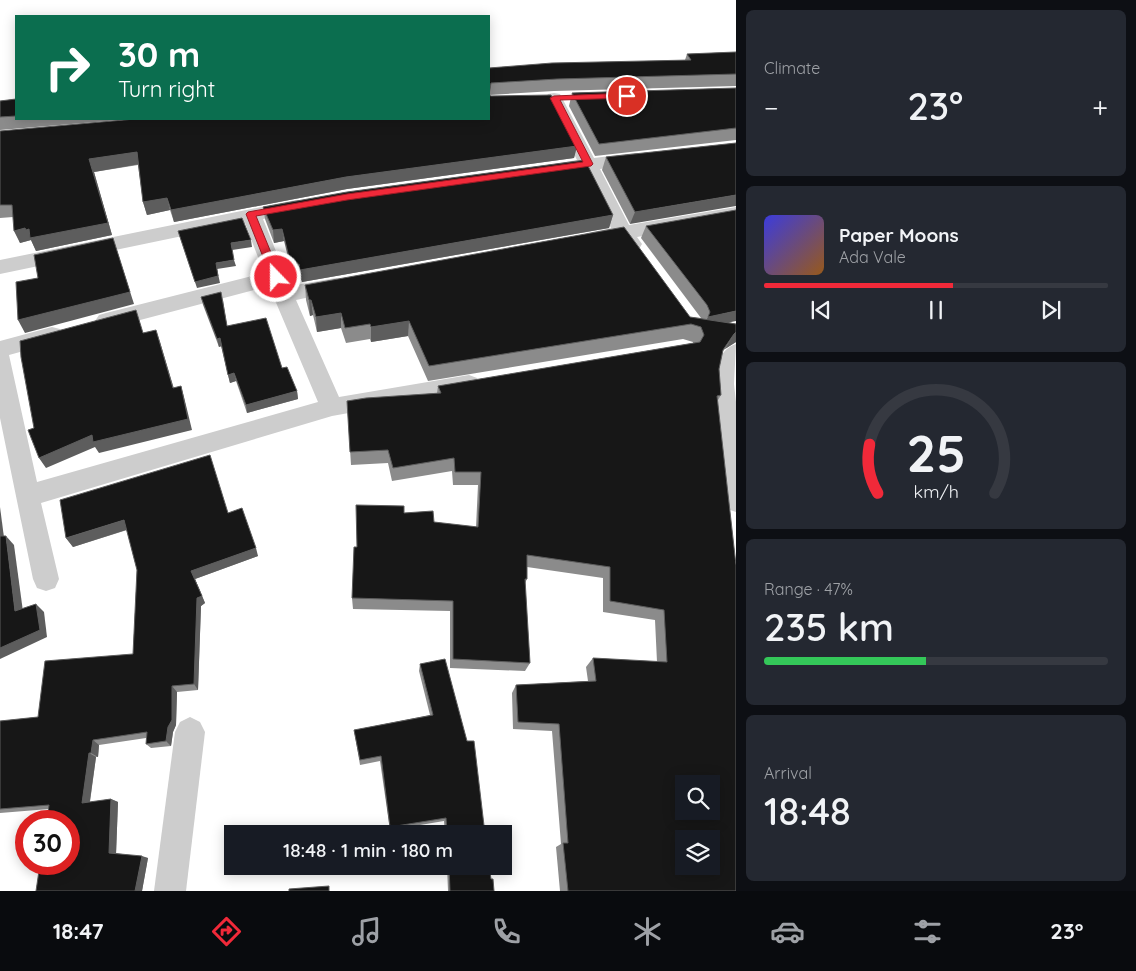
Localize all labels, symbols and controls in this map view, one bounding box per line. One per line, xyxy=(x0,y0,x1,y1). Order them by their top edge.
text: 30 m xyxy=(118,32,200,76)
icon: right xyxy=(35,35,100,100)
text: Climate xyxy=(764,58,820,78)
text: Turn right xyxy=(118,75,215,103)
pin xyxy=(606,75,648,117)
icon: arrive xyxy=(613,82,641,110)
text: 23° xyxy=(907,82,963,130)
text: − xyxy=(764,90,779,125)
text: + xyxy=(1092,90,1108,125)
text: Paper Moons xyxy=(839,223,959,247)
text: Ada Vale xyxy=(839,247,906,267)
position arrow xyxy=(249,250,301,302)
icon: previous xyxy=(807,296,835,324)
icon: pause xyxy=(922,296,950,324)
icon: next xyxy=(1037,296,1065,324)
text: 25 xyxy=(906,420,966,485)
text: km/h xyxy=(913,480,959,502)
text: Range · 47% xyxy=(764,579,853,599)
text: 235 km xyxy=(764,603,894,651)
text: Arrival xyxy=(764,763,812,783)
map controls xyxy=(675,775,720,875)
button: search xyxy=(675,775,720,820)
text: 18:48 xyxy=(764,787,851,835)
speed limit sign: 30 xyxy=(15,810,80,875)
button: layers xyxy=(675,830,720,875)
text: 18:48 · 1 min · 180 m xyxy=(283,838,453,862)
icon: directions xyxy=(209,914,244,949)
icon: music xyxy=(349,914,384,949)
icon: phone xyxy=(489,914,524,949)
icon: climate xyxy=(630,914,665,949)
icon: car xyxy=(770,914,805,949)
icon: filters xyxy=(910,914,945,949)
text: 18:47 xyxy=(53,917,104,945)
text: 23° xyxy=(1050,917,1083,945)

